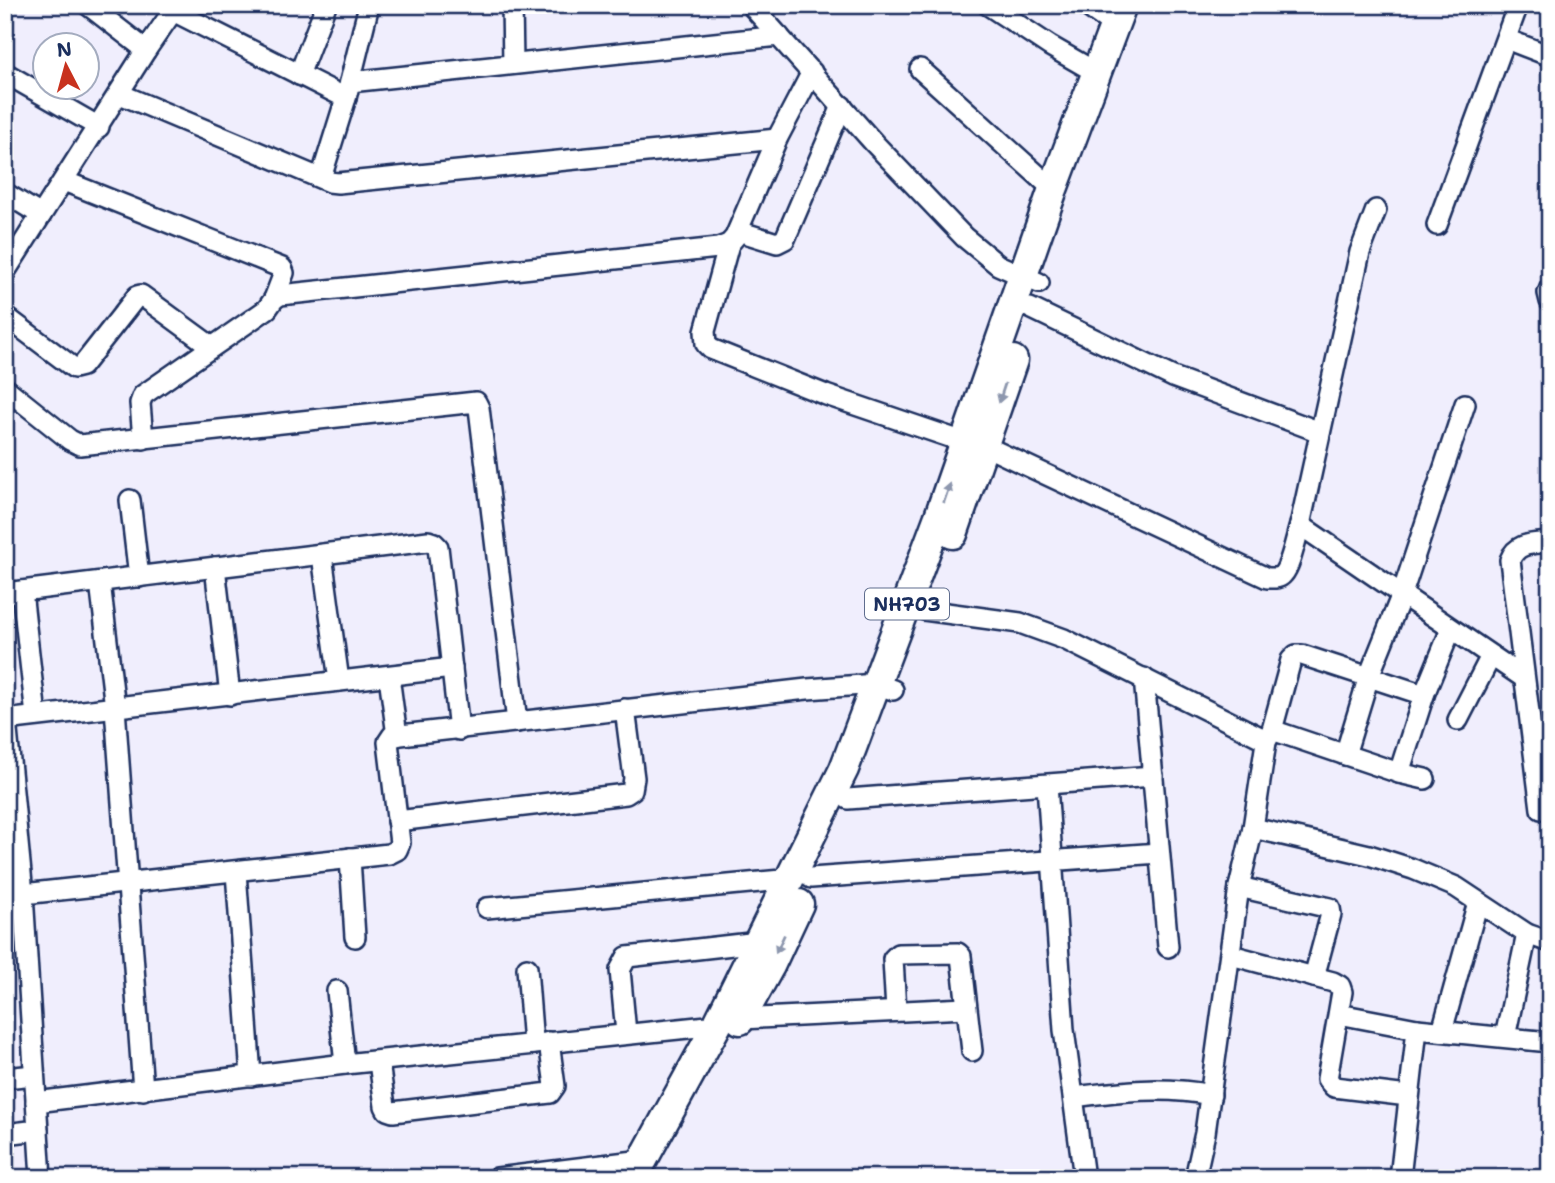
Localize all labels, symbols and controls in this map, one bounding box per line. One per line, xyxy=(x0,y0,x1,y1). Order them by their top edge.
north arrow xyxy=(32,32,102,102)
text: N xyxy=(55,36,73,63)
one-way arrow xyxy=(997,382,1007,403)
one-way arrow xyxy=(942,483,953,504)
road number: NH703 xyxy=(865,589,949,620)
one-way arrow xyxy=(775,934,786,954)

